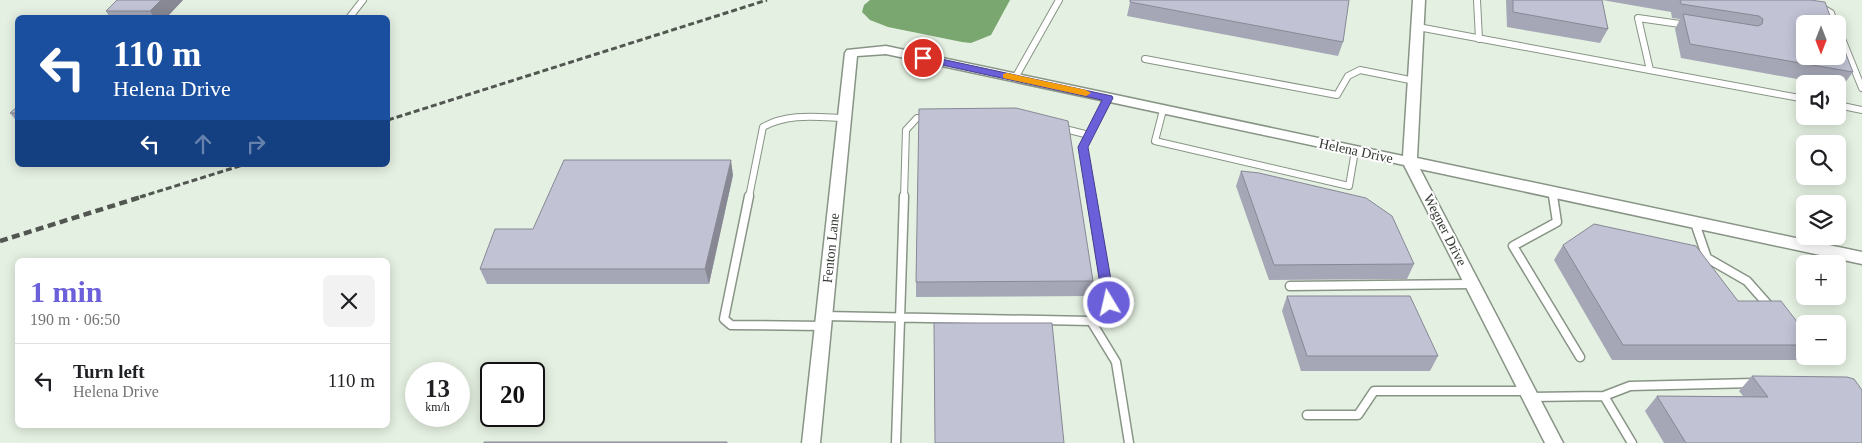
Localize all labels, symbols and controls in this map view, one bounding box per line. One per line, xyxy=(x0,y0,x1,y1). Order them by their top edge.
north arrow xyxy=(1796,15,1846,65)
map controls xyxy=(1796,15,1846,365)
icon: left xyxy=(30,35,95,100)
text: 110 m xyxy=(113,35,201,74)
pin xyxy=(902,37,944,79)
icon: arrive xyxy=(909,44,937,72)
button: sound xyxy=(1796,75,1846,125)
text: Helena Drive xyxy=(113,76,231,101)
icon: left xyxy=(136,130,164,158)
icon: ahead xyxy=(189,130,217,158)
icon: right xyxy=(242,130,270,158)
button: search xyxy=(1796,135,1846,185)
street label: Helena Drive xyxy=(1318,136,1394,166)
street label: Wegner Drive xyxy=(1420,192,1470,268)
button: layers xyxy=(1796,195,1846,245)
street label: Fenton Lane xyxy=(820,212,842,284)
button: + xyxy=(1796,255,1846,305)
text: 1 min xyxy=(30,275,103,308)
button: close xyxy=(323,275,375,327)
position arrow xyxy=(1082,276,1134,328)
text: 190 m · 06:50 xyxy=(30,311,120,328)
button: − xyxy=(1796,315,1846,365)
text: Turn left xyxy=(73,361,145,382)
speed limit sign: 20 xyxy=(480,362,545,427)
icon: left xyxy=(30,367,58,395)
text: 110 m xyxy=(328,370,375,391)
text: 13 xyxy=(425,375,450,402)
text: Helena Drive xyxy=(73,383,159,400)
text: km/h xyxy=(425,400,450,414)

